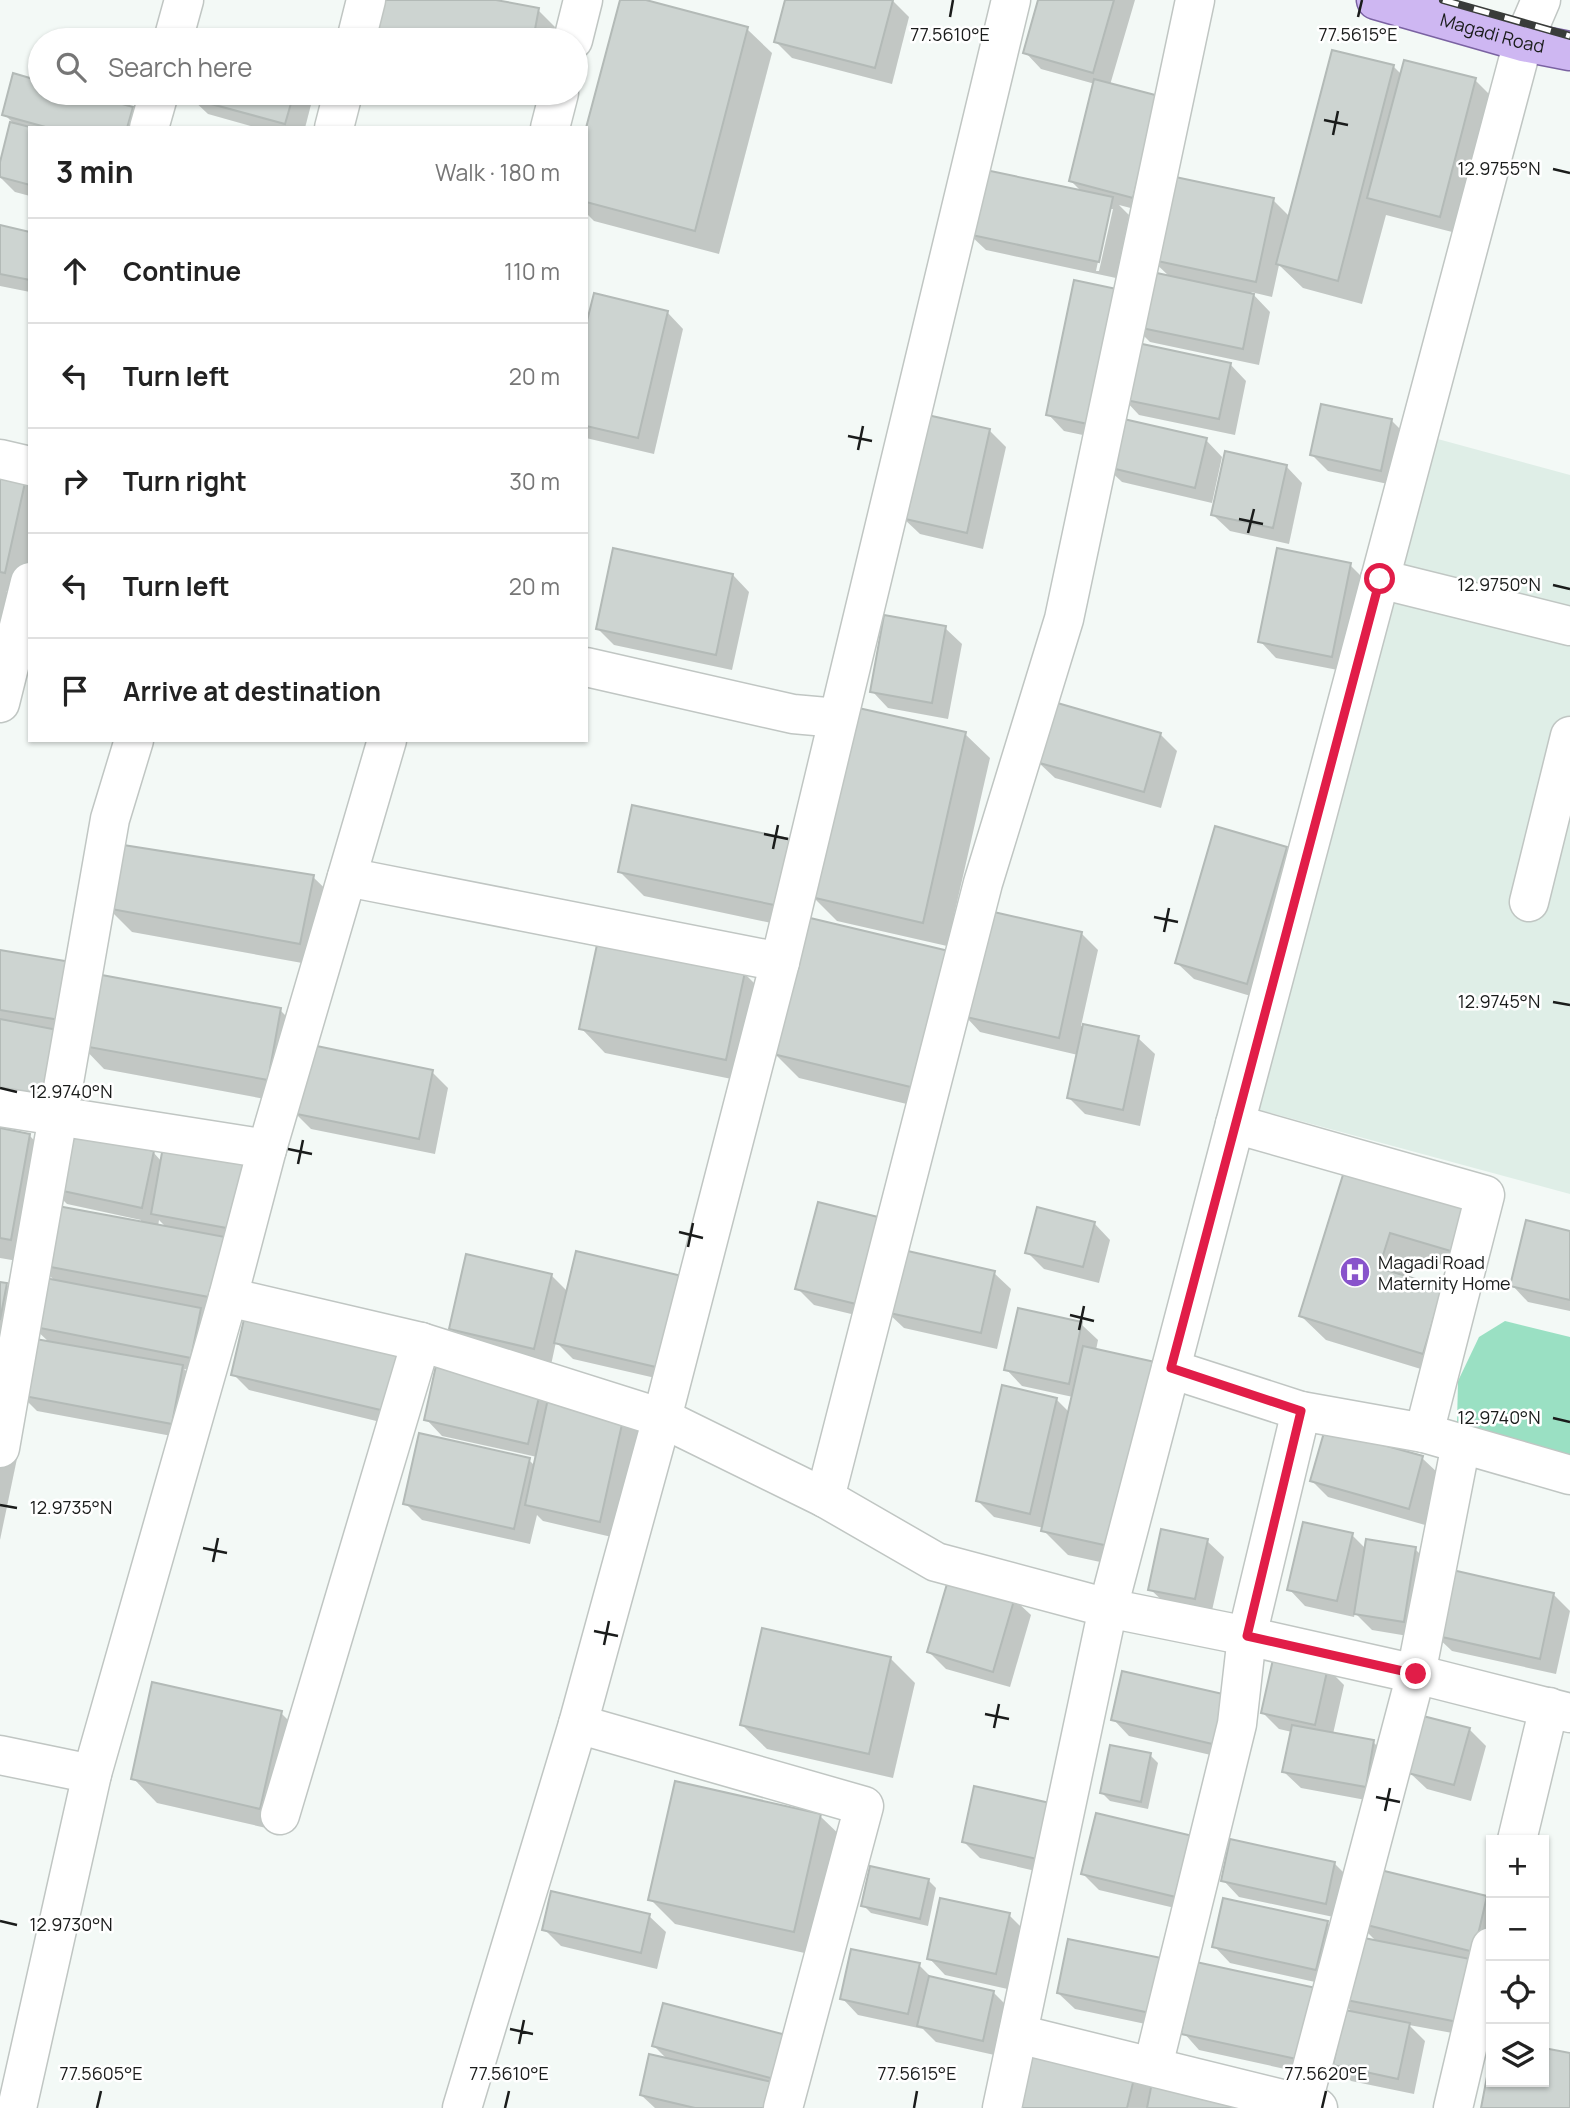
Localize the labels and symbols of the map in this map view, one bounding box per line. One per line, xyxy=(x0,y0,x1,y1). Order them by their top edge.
street label: Magadi Road xyxy=(1438,7,1546,58)
text: 77.5610°E xyxy=(910,22,990,46)
text: 77.5615°E xyxy=(1319,22,1398,46)
text: 12.9755°N xyxy=(1457,156,1541,180)
route start xyxy=(1364,563,1395,594)
text: 12.9750°N xyxy=(1457,572,1541,596)
text: 12.9745°N xyxy=(1458,989,1540,1013)
text: 12.9740°N xyxy=(29,1079,113,1103)
place label: Magadi Road Maternity Home xyxy=(1378,1250,1511,1295)
hospital icon: Magadi Road Maternity Home xyxy=(1338,1255,1372,1289)
text: 12.9740°N xyxy=(1457,1405,1541,1429)
text: 12.9735°N xyxy=(30,1495,112,1519)
route end xyxy=(1400,1658,1431,1689)
text: 12.9730°N xyxy=(29,1912,113,1936)
text: 77.5605°E xyxy=(59,2061,143,2085)
text: 77.5610°E xyxy=(469,2061,549,2085)
text: 77.5615°E xyxy=(878,2061,957,2085)
text: 77.5620°E xyxy=(1284,2061,1368,2085)

